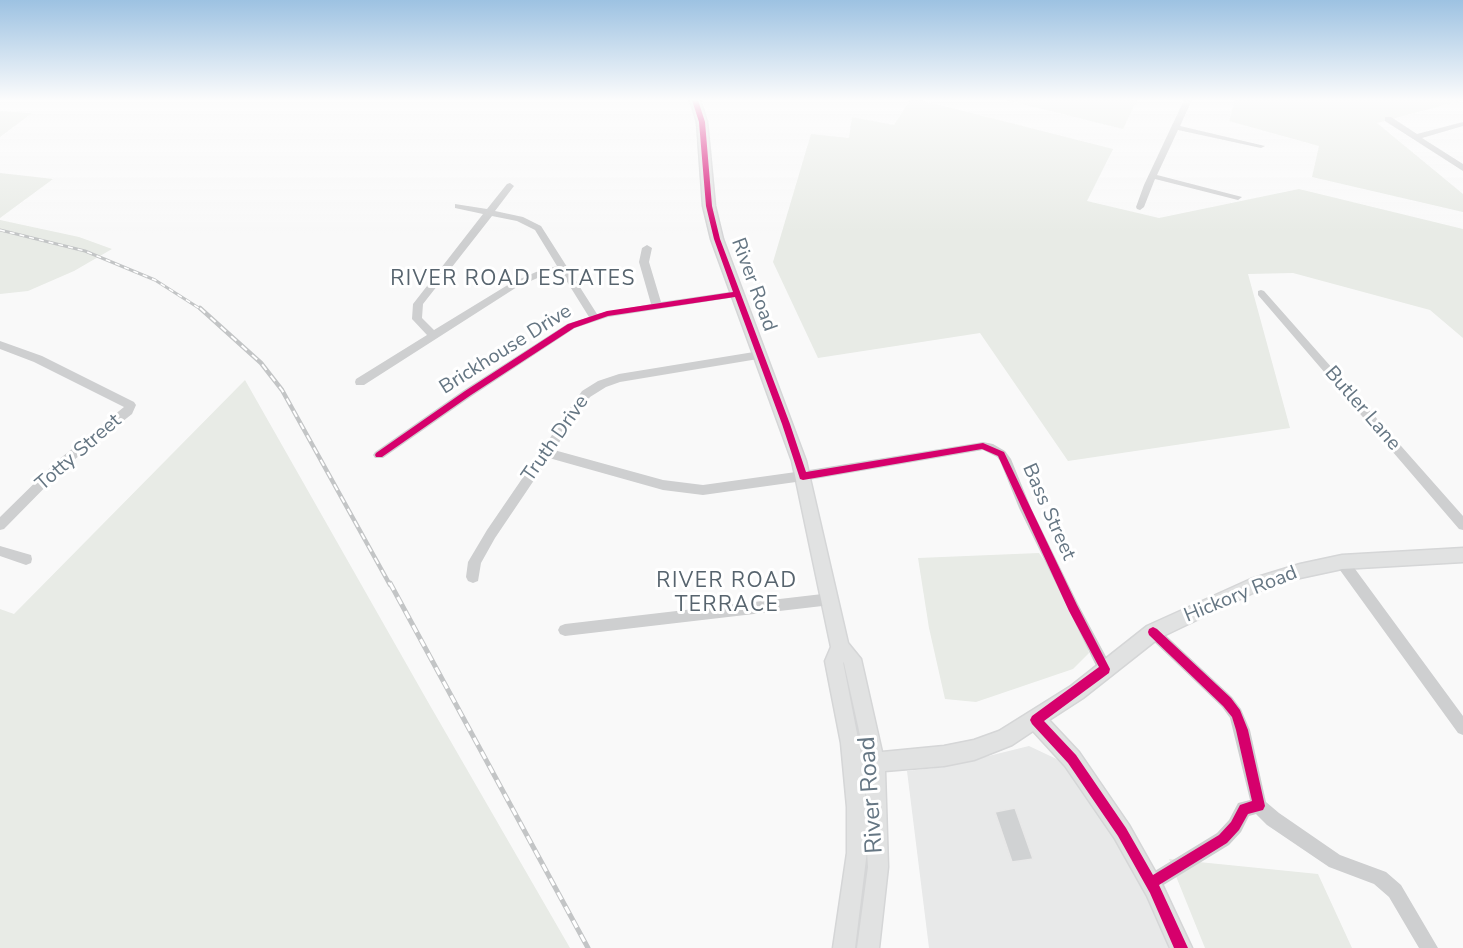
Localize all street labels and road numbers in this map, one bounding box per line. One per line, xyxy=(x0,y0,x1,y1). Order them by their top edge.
street label: River Road xyxy=(725,235,781,335)
street label: Brickhouse Drive xyxy=(436,300,576,400)
street label: Butler Lane xyxy=(1319,362,1405,456)
street label: Truth Drive xyxy=(518,391,594,487)
street label: Totty Street xyxy=(31,409,127,497)
street label: Bass Street xyxy=(1016,460,1080,564)
street label: Hickory Road xyxy=(1181,561,1301,629)
street label: River Road xyxy=(854,736,890,854)

